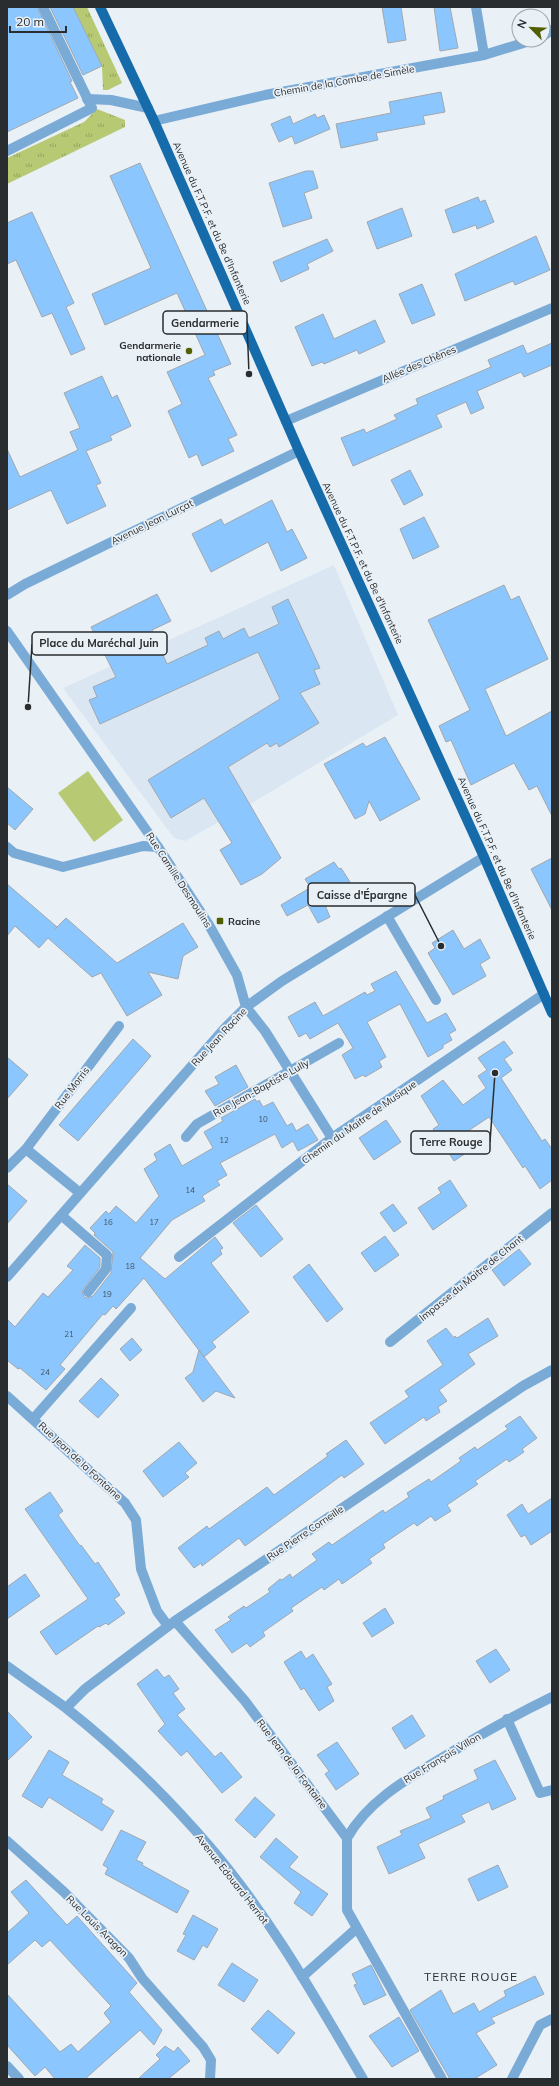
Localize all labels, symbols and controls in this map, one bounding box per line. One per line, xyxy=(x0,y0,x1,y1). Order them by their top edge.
scale bar xyxy=(10,8,66,34)
north arrow xyxy=(511,8,551,48)
text: 20 m xyxy=(16,14,44,29)
text: N xyxy=(514,17,530,31)
street label: Chemin de la Combe de Simèle xyxy=(273,62,415,100)
street label: Avenue du F.T.P.F. et du 8e d'Infanterie xyxy=(170,139,254,307)
callout: Gendarmerie xyxy=(163,311,247,334)
text: Gendarmerie xyxy=(171,316,239,330)
place label: Gendarmerie nationale xyxy=(119,339,182,364)
street label: Allée des Chênes xyxy=(380,343,458,385)
marker: Gendarmerie nationale xyxy=(184,346,194,356)
street label: Avenue du F.T.P.F. et du 8e d'Infanterie xyxy=(320,480,406,646)
street label: Avenue Jean Lurçat xyxy=(109,496,196,548)
callout: Place du Maréchal Juin xyxy=(32,632,167,655)
text: Place du Maréchal Juin xyxy=(39,636,159,650)
street label: Avenue du F.T.P.F. et du 8e d'Infanterie xyxy=(455,774,539,942)
street label: Rue Camille Desmoulins xyxy=(143,830,215,930)
callout: Caisse d'Épargne xyxy=(308,883,415,906)
text: Caisse d'Épargne xyxy=(317,888,407,902)
place label: Racine xyxy=(228,915,261,928)
marker: Racine xyxy=(215,916,225,926)
street label: Rue Jean Racine xyxy=(189,1005,249,1069)
street label: Rue Jean-Baptiste Lully xyxy=(211,1056,312,1120)
street label: Rue Morris xyxy=(52,1064,92,1112)
street label: Chemin du Maitre de Musique xyxy=(299,1077,419,1167)
house number: 10 xyxy=(258,1114,268,1124)
callout: Terre Rouge xyxy=(411,1131,490,1154)
house number: 12 xyxy=(219,1135,229,1145)
text: Terre Rouge xyxy=(419,1135,483,1149)
house number: 14 xyxy=(185,1185,195,1195)
house number: 16 xyxy=(103,1217,113,1227)
house number: 17 xyxy=(149,1217,159,1227)
street label: Impasse du Maitre de Chant xyxy=(416,1232,526,1324)
house number: 18 xyxy=(125,1261,135,1271)
house number: 19 xyxy=(102,1289,112,1299)
house number: 21 xyxy=(64,1329,74,1339)
house number: 24 xyxy=(40,1367,50,1377)
street label: Rue Jean de la Fontaine xyxy=(36,1419,124,1503)
street label: Rue Pierre Corneille xyxy=(264,1502,346,1564)
street label: Rue Jean de la Fontaine xyxy=(254,1716,330,1812)
street label: Rue François Villon xyxy=(401,1730,483,1786)
street label: Avenue Edouard Herriot xyxy=(193,1831,272,1927)
street label: Rue Louis Aragon xyxy=(63,1892,131,1960)
district label: TERRE ROUGE xyxy=(424,1969,518,1984)

